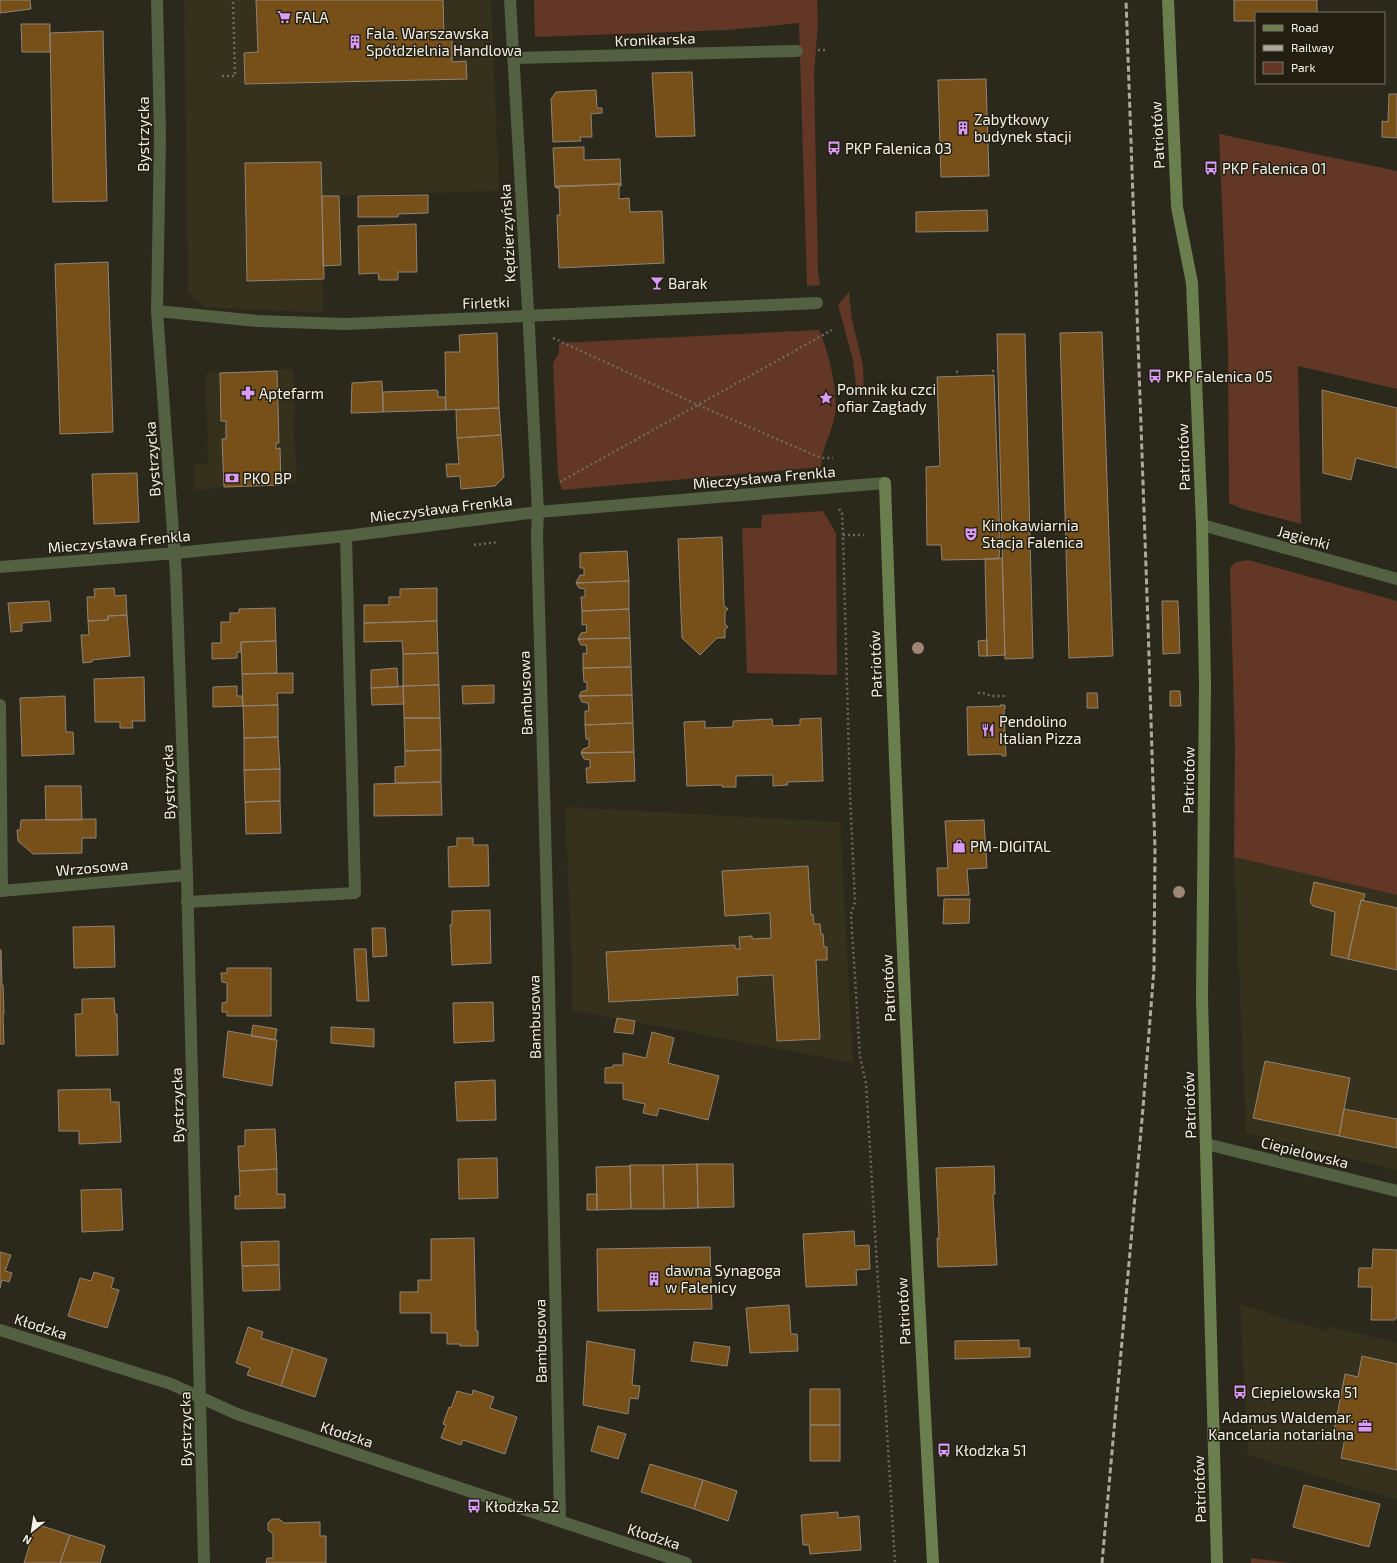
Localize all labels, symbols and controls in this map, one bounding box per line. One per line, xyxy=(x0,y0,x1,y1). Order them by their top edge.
place label: FALA xyxy=(295,8,329,26)
supermarket icon: FALA xyxy=(276,9,292,25)
legend xyxy=(1255,12,1385,84)
text: Road xyxy=(1291,20,1319,34)
place label: Fala. Warszawska Spółdzielnia Handlowa xyxy=(366,24,522,59)
street label: Kronikarska xyxy=(614,29,696,49)
building icon: Fala. Warszawska Spółdzielnia Handlowa xyxy=(347,34,363,50)
text: Railway xyxy=(1291,40,1335,54)
text: Park xyxy=(1291,60,1316,74)
street label: Bystrzycka xyxy=(134,96,152,172)
street label: Patriotów xyxy=(1146,101,1168,169)
place label: Zabytkowy budynek stacji xyxy=(974,110,1072,146)
building icon: Zabytkowy budynek stacji xyxy=(955,120,971,136)
place label: PKP Falenica 03 xyxy=(845,139,952,157)
bus stop icon: PKP Falenica 03 xyxy=(826,140,842,156)
place label: PKP Falenica 01 xyxy=(1222,159,1327,177)
bus stop icon: PKP Falenica 01 xyxy=(1203,160,1219,176)
street label: Kędzierzyńska xyxy=(495,183,519,283)
place label: Barak xyxy=(668,274,708,292)
bar icon: Barak xyxy=(649,275,665,291)
street label: Firletki xyxy=(462,292,510,312)
place label: PKP Falenica 05 xyxy=(1166,367,1273,385)
bus stop icon: PKP Falenica 05 xyxy=(1147,368,1163,384)
place label: Pomnik ku czci ofiar Zagłady xyxy=(837,380,936,415)
place label: Aptefarm xyxy=(259,384,324,402)
pharmacy icon: Aptefarm xyxy=(240,385,256,401)
place icon: Pomnik ku czci ofiar Zagłady xyxy=(818,390,834,406)
street label: Bystrzycka xyxy=(140,421,164,497)
street label: Patriotów xyxy=(1173,423,1193,491)
street label: Mieczysława Frenkla xyxy=(692,462,836,492)
place label: PKO BP xyxy=(243,469,292,487)
bank icon: PKO BP xyxy=(224,470,240,486)
street label: Mieczysława Frenkla xyxy=(369,490,513,526)
place label: Kinokawiarnia Stacja Falenica xyxy=(982,516,1083,552)
street label: Jagienki xyxy=(1276,521,1332,553)
street label: Mieczysława Frenkla xyxy=(47,526,191,556)
theatre icon: Kinokawiarnia Stacja Falenica xyxy=(963,526,979,542)
street label: Patriotów xyxy=(865,630,885,698)
street label: Bambusowa xyxy=(515,651,535,735)
place label: Pendolino Italian Pizza xyxy=(999,712,1081,747)
restaurant icon: Pendolino Italian Pizza xyxy=(980,722,996,738)
street label: Bystrzycka xyxy=(158,744,178,820)
street label: Patriotów xyxy=(1178,746,1198,814)
place label: PM-DIGITAL xyxy=(970,837,1051,855)
shop icon: PM-DIGITAL xyxy=(951,838,967,854)
street label: Wrzosowa xyxy=(55,855,129,879)
street label: Patriotów xyxy=(877,954,899,1022)
street label: Bambusowa xyxy=(524,975,544,1059)
street label: Bystrzycka xyxy=(167,1067,187,1143)
street label: Patriotów xyxy=(1179,1071,1199,1139)
street label: Ciepielowska xyxy=(1259,1132,1351,1172)
place label: dawna Synagoga w Falenicy xyxy=(665,1261,781,1296)
building icon: dawna Synagoga w Falenicy xyxy=(646,1271,662,1287)
street label: Patriotów xyxy=(892,1277,914,1345)
street label: Bambusowa xyxy=(530,1299,550,1383)
street label: Kłodzka xyxy=(12,1309,70,1343)
place label: Ciepielowska 51 xyxy=(1251,1383,1358,1401)
bus stop icon: Ciepielowska 51 xyxy=(1232,1384,1248,1400)
street label: Bystrzycka xyxy=(175,1391,195,1467)
place label: Adamus Waldemar. Kancelaria notarialna xyxy=(1208,1408,1354,1443)
street label: Kłodzka xyxy=(318,1417,376,1451)
office icon: Adamus Waldemar. Kancelaria notarialna xyxy=(1357,1418,1373,1434)
place label: Kłodzka 51 xyxy=(955,1441,1027,1459)
bus stop icon: Kłodzka 51 xyxy=(936,1442,952,1458)
street label: Patriotów xyxy=(1189,1455,1209,1523)
place label: Kłodzka 52 xyxy=(485,1497,559,1515)
bus stop icon: Kłodzka 52 xyxy=(466,1498,482,1514)
north arrow xyxy=(12,1511,52,1551)
street label: Kłodzka xyxy=(625,1519,683,1553)
text: N xyxy=(20,1532,33,1548)

